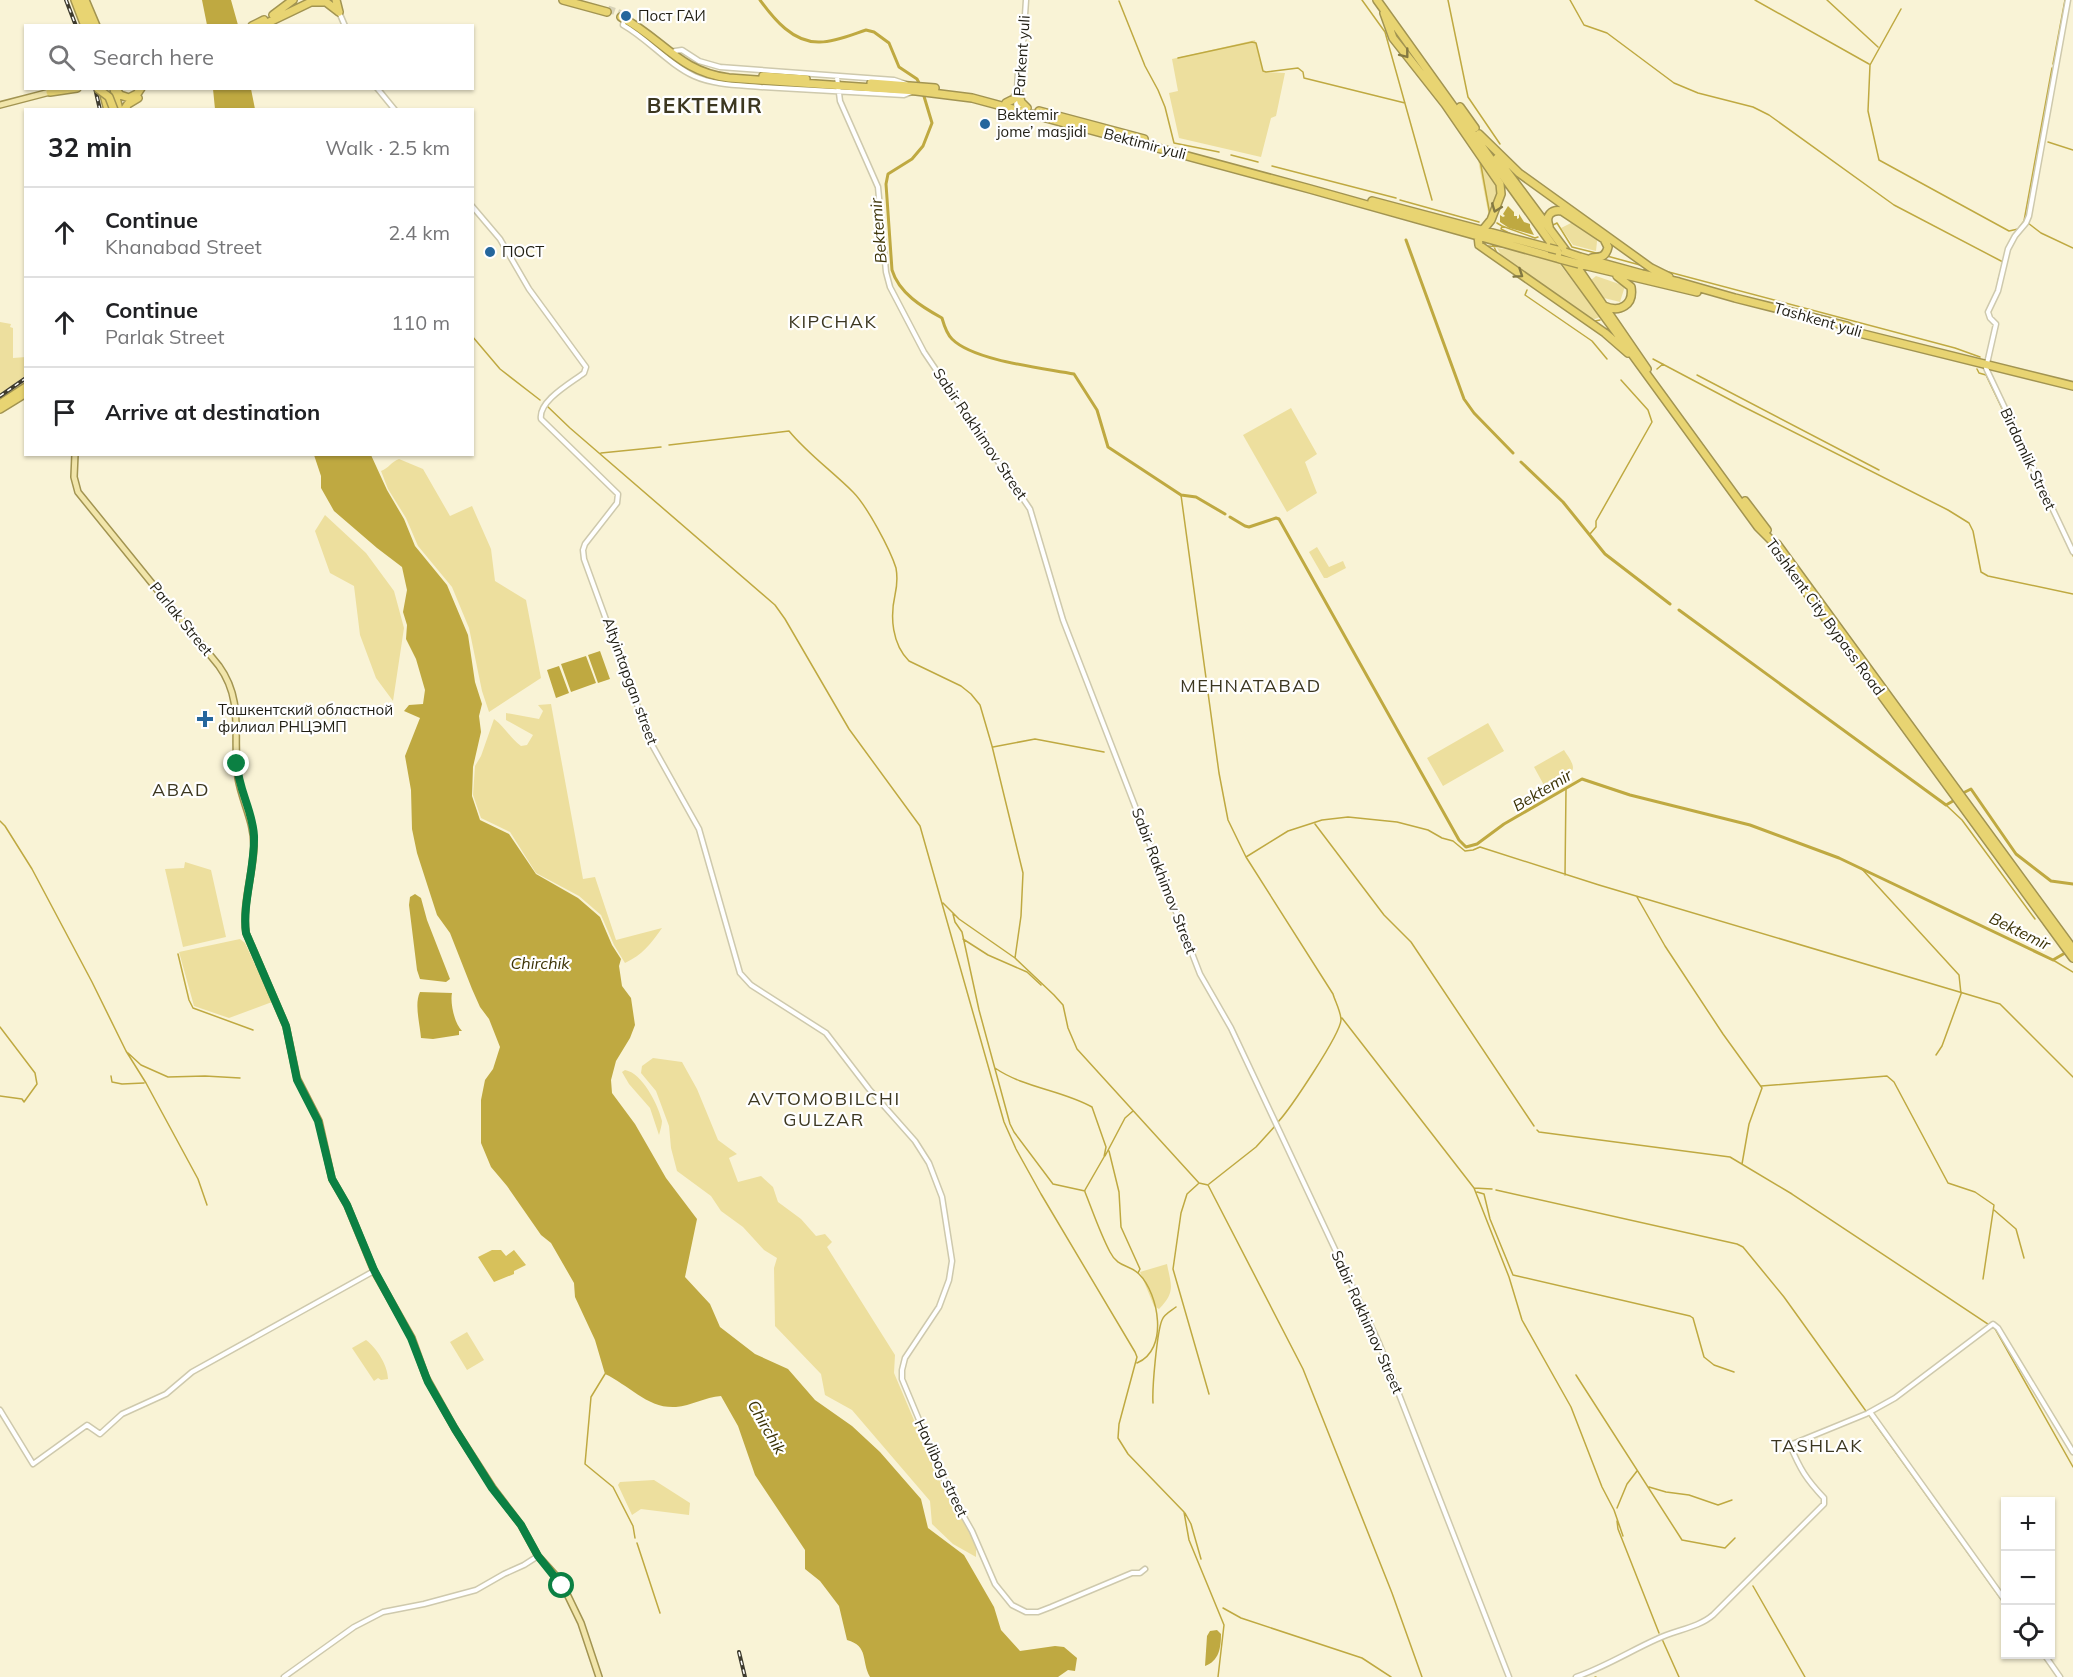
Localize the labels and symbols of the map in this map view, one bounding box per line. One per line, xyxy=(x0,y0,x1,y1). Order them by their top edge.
place label: Пост ГАИ xyxy=(638,6,706,25)
marker: Пост ГАИ xyxy=(619,9,633,23)
street label: Parkent yuli xyxy=(1009,15,1034,97)
one-way arrow xyxy=(1398,47,1409,58)
district label: BEKTEMIR xyxy=(647,92,763,118)
place label: Bektemir jome’ masjidi xyxy=(996,105,1087,141)
marker: Bektemir jome’ masjidi xyxy=(978,117,992,131)
street label: Bektimir yuli xyxy=(1102,123,1188,164)
water label: Bektemir xyxy=(865,196,891,265)
one-way arrow xyxy=(1490,202,1503,213)
place label: ПОСТ xyxy=(502,242,544,261)
marker: ПОСТ xyxy=(483,245,497,259)
one-way arrow xyxy=(1513,266,1523,278)
street label: Tashkent yuli xyxy=(1772,298,1864,341)
district label: KIPCHAK xyxy=(789,310,877,333)
street label: Sabir Rakhimov Street xyxy=(929,364,1032,503)
street label: Birdamlik Street xyxy=(1996,405,2060,513)
street label: Tashkent City Bypass Road xyxy=(1762,534,1889,699)
street label: Parlak Street xyxy=(146,578,217,659)
street label: Altyintapgan street xyxy=(599,615,662,747)
district label: MEHNATABAD xyxy=(1180,674,1322,697)
place label: Ташкентский областной филиал РНЦЭМП xyxy=(218,700,393,736)
marker: Ташкентский областной филиал РНЦЭМП xyxy=(196,710,214,728)
route end xyxy=(223,750,249,776)
water label: Bektemir xyxy=(1509,764,1576,815)
district label: ABAD xyxy=(152,778,210,801)
street label: Sabir Rakhimov Street xyxy=(1128,805,1201,956)
water label: Bektemir xyxy=(1986,908,2055,955)
water label: Chirchik xyxy=(510,953,570,973)
district label: AVTOMOBILCHI GULZAR xyxy=(747,1087,901,1131)
street label: Sabir Rakhimov Street xyxy=(1327,1247,1408,1396)
water label: Chirchik xyxy=(744,1396,791,1458)
street label: Hаvlibog street xyxy=(910,1416,972,1520)
district label: TASHLAK xyxy=(1771,1434,1863,1457)
route start xyxy=(548,1572,574,1598)

